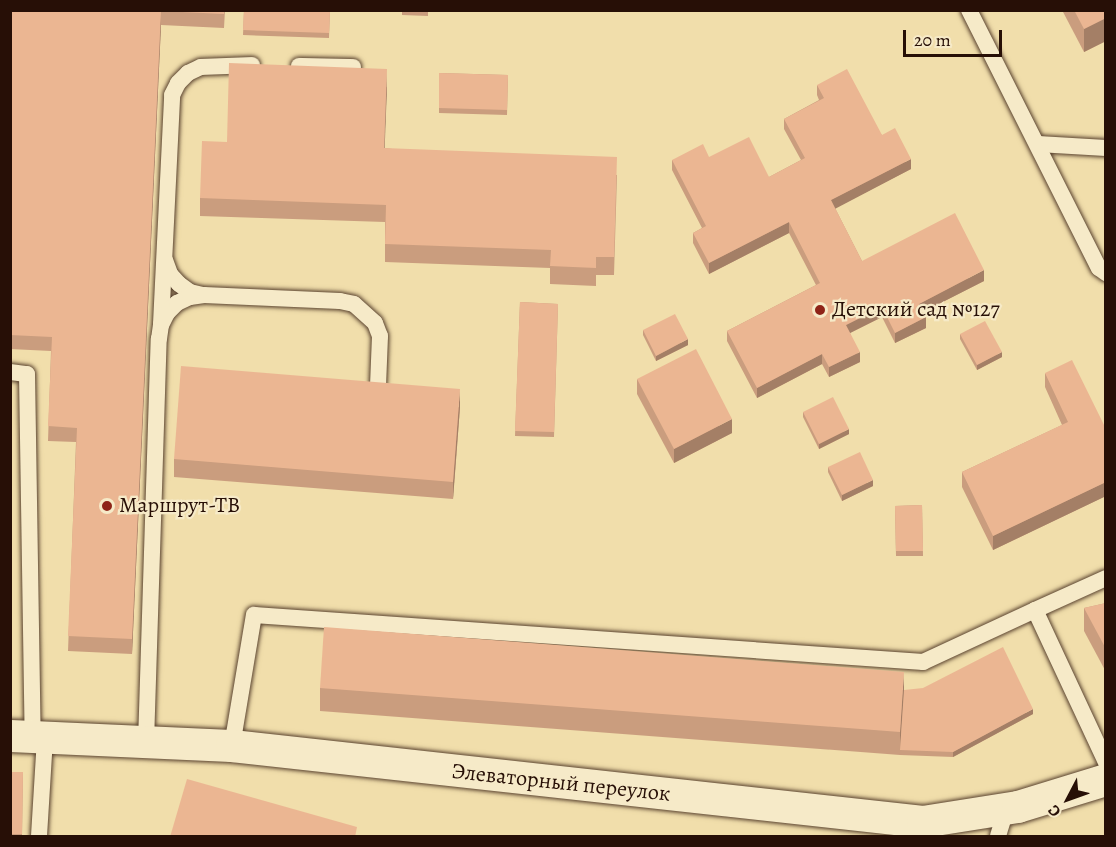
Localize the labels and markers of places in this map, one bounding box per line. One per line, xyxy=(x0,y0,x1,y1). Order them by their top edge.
place label: Детский сад №127 xyxy=(832,297,1000,323)
marker: Детский сад №127 xyxy=(813,303,827,317)
place label: Маршрут-ТВ xyxy=(119,493,240,519)
marker: Маршрут-ТВ xyxy=(100,499,114,513)

